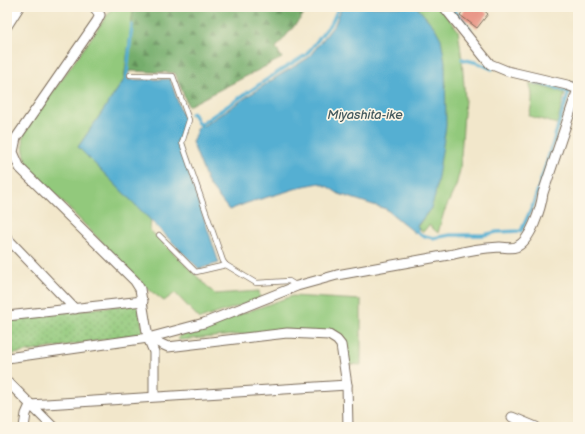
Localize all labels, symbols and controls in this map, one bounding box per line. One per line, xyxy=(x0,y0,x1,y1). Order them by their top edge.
water label: Miyashita-ike xyxy=(327,107,403,123)

